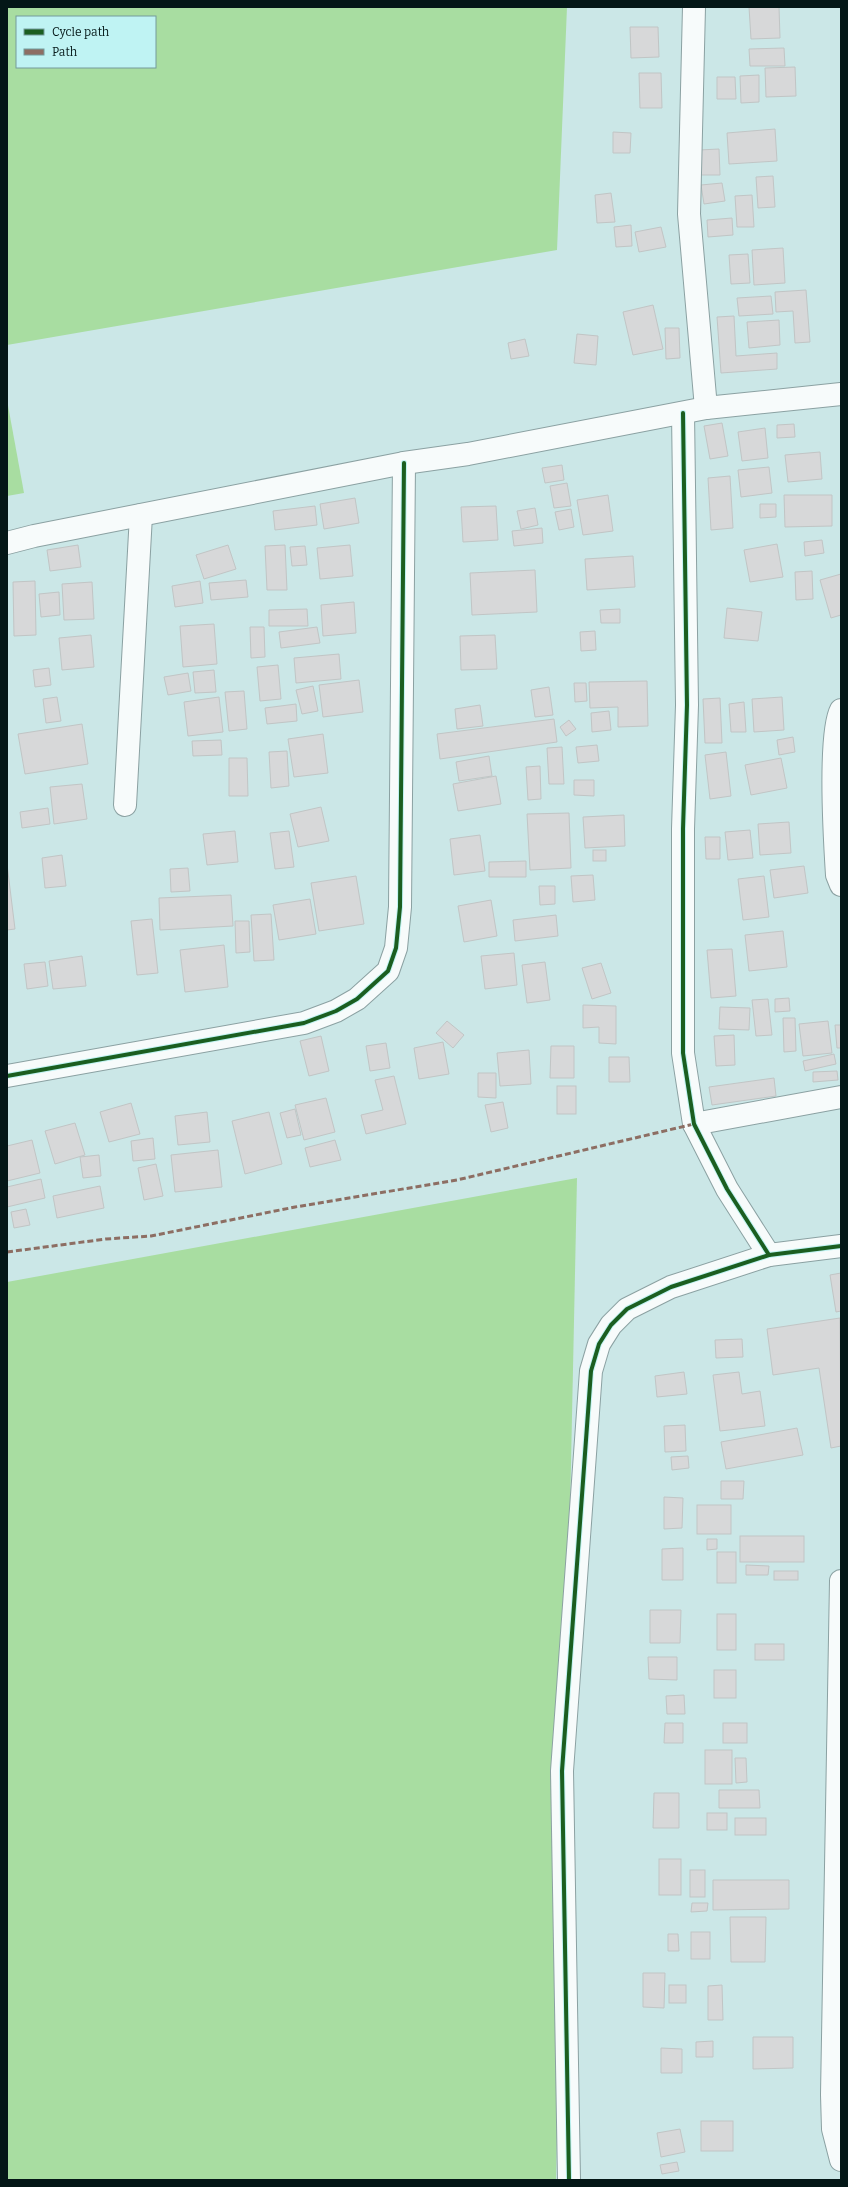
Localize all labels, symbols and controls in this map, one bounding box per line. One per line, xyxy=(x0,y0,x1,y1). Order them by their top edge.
legend xyxy=(16,16,156,68)
text: Cycle path xyxy=(52,25,110,39)
text: Path xyxy=(52,45,78,59)

